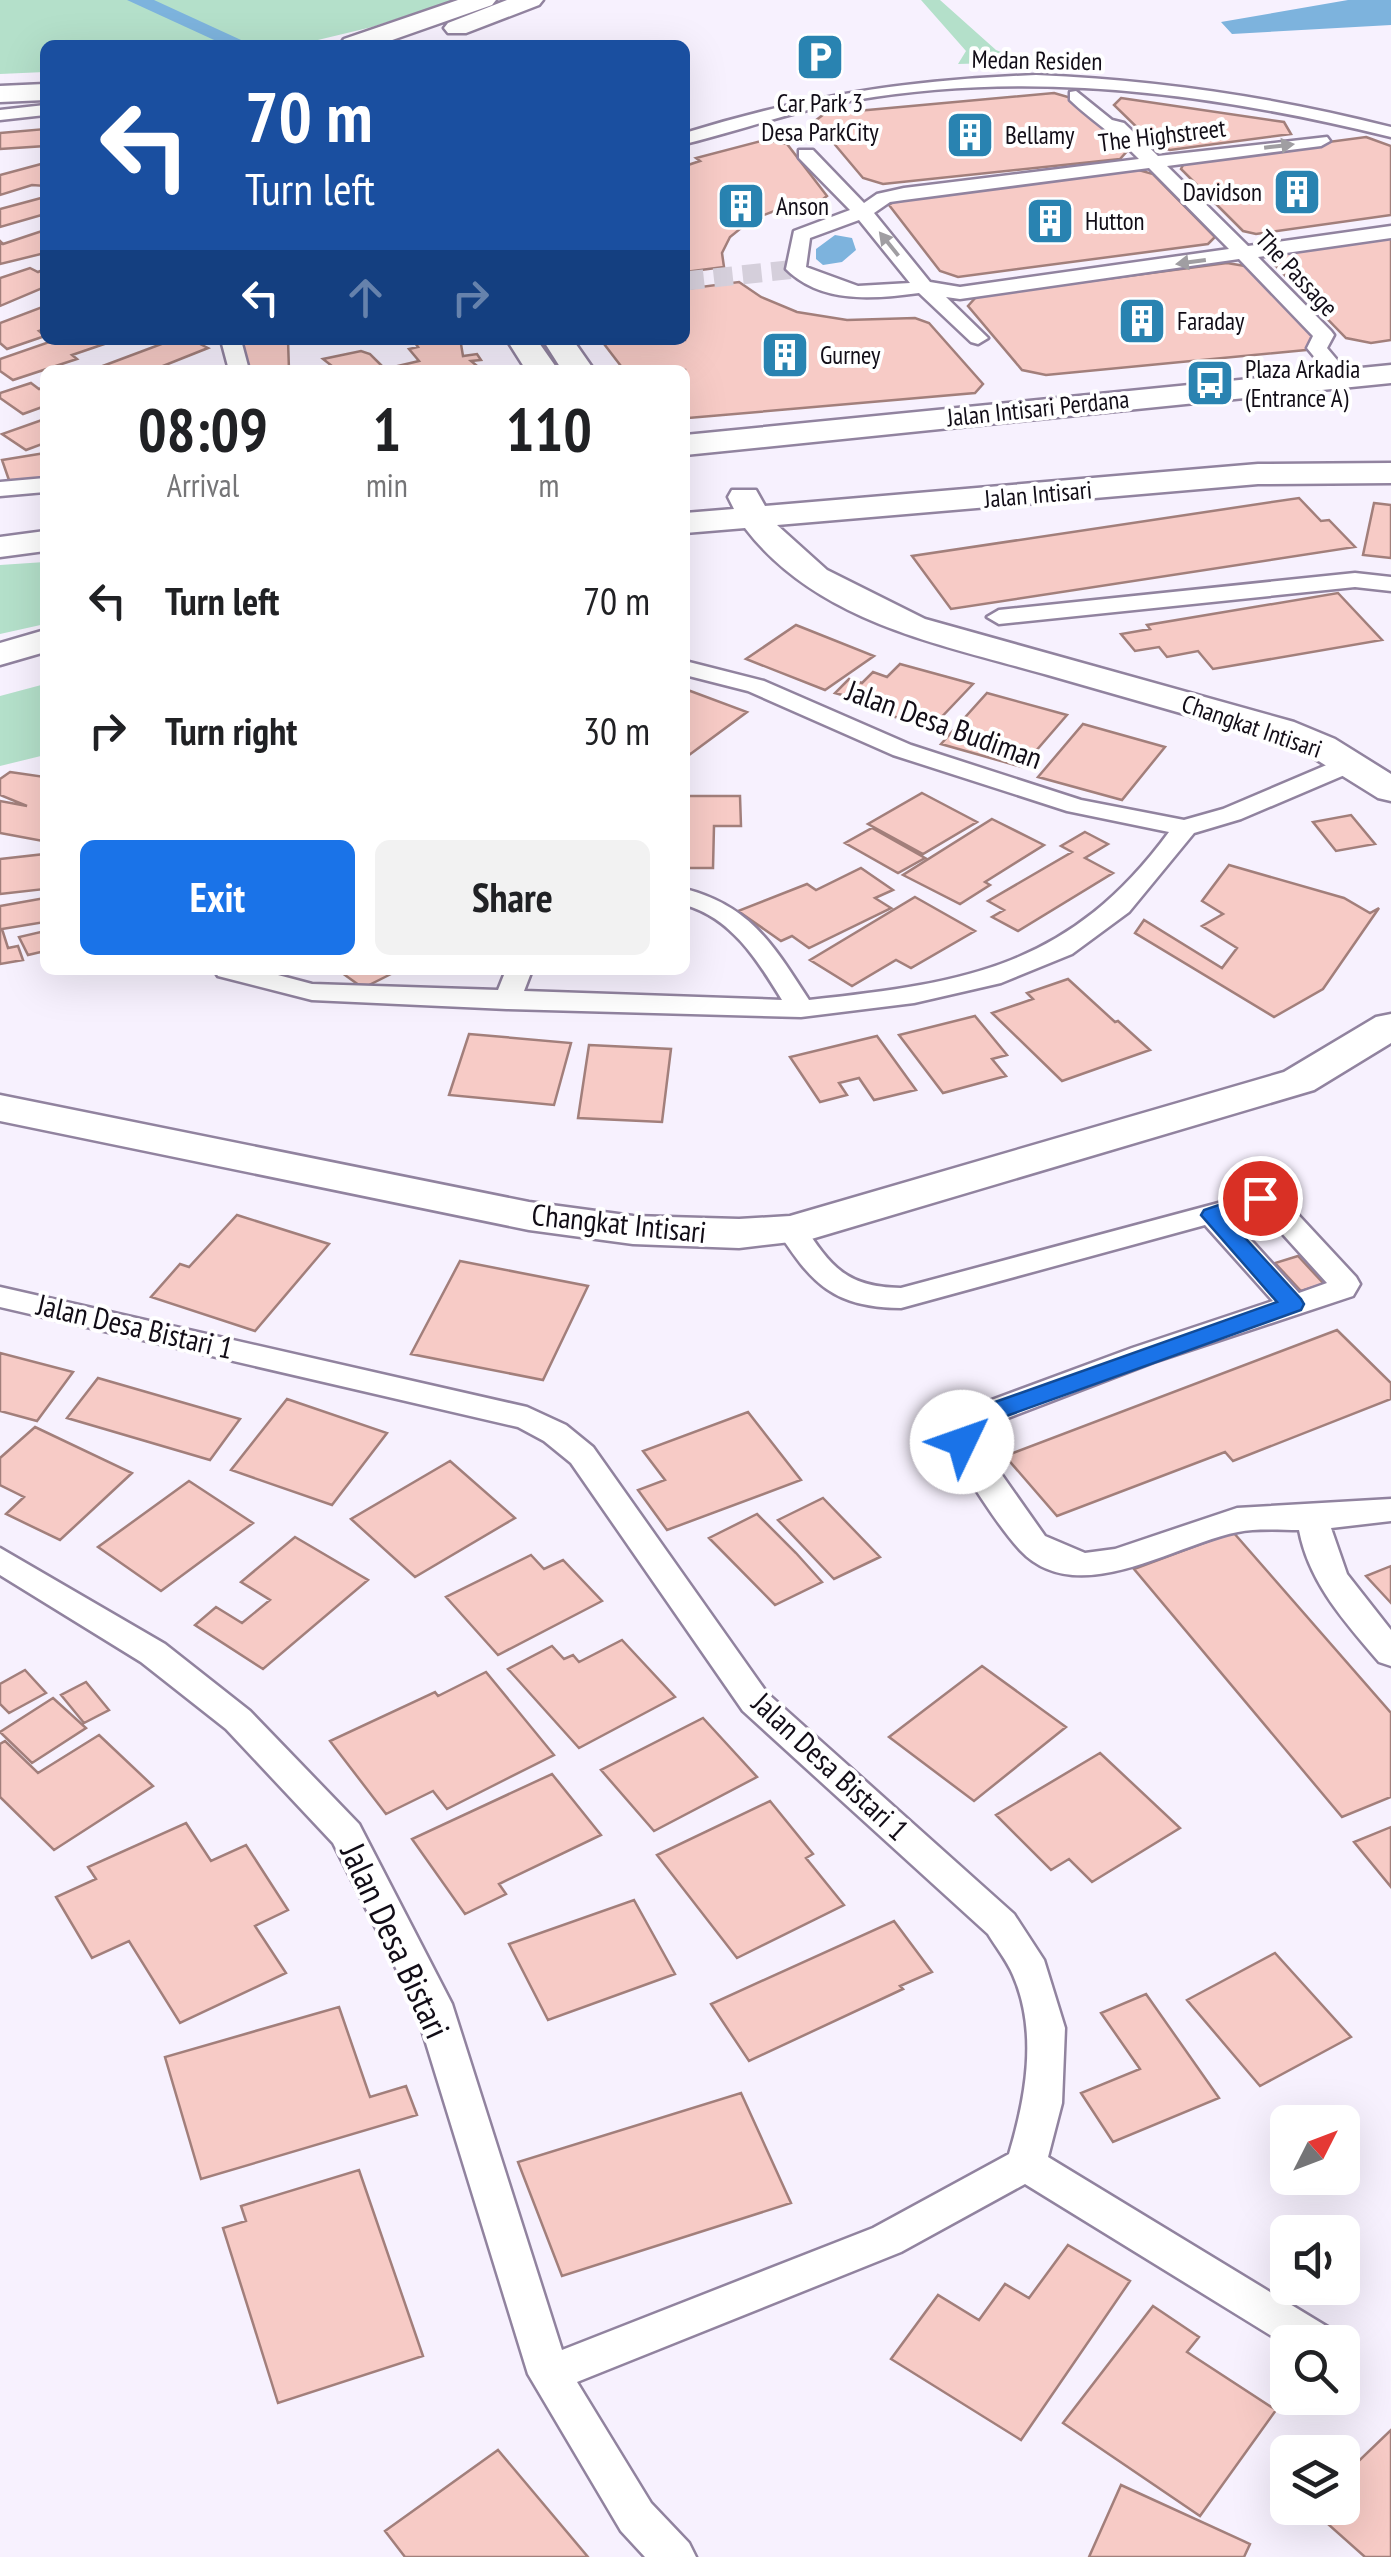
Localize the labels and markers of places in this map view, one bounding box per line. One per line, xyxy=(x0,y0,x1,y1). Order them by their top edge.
parking icon: Car Park 3 Desa ParkCity xyxy=(794,31,846,83)
place label: Car Park 3 Desa ParkCity xyxy=(761,87,879,148)
building icon: Bellamy xyxy=(944,109,996,161)
place label: Bellamy xyxy=(1005,119,1075,151)
building icon: Davidson xyxy=(1271,166,1323,218)
place label: Davidson xyxy=(1183,176,1262,208)
building icon: Anson xyxy=(715,180,767,232)
place label: Anson xyxy=(776,190,829,222)
building icon: Hutton xyxy=(1024,195,1076,247)
place label: Hutton xyxy=(1085,205,1145,237)
building icon: Faraday xyxy=(1116,295,1168,347)
place label: Faraday xyxy=(1177,305,1245,337)
building icon: Gurney xyxy=(759,329,811,381)
place label: Gurney xyxy=(820,339,881,371)
place label: Plaza Arkadia (Entrance A) xyxy=(1245,353,1360,414)
bus stop icon: Plaza Arkadia (Entrance A) xyxy=(1184,357,1236,409)
pin xyxy=(1218,1156,1303,1241)

